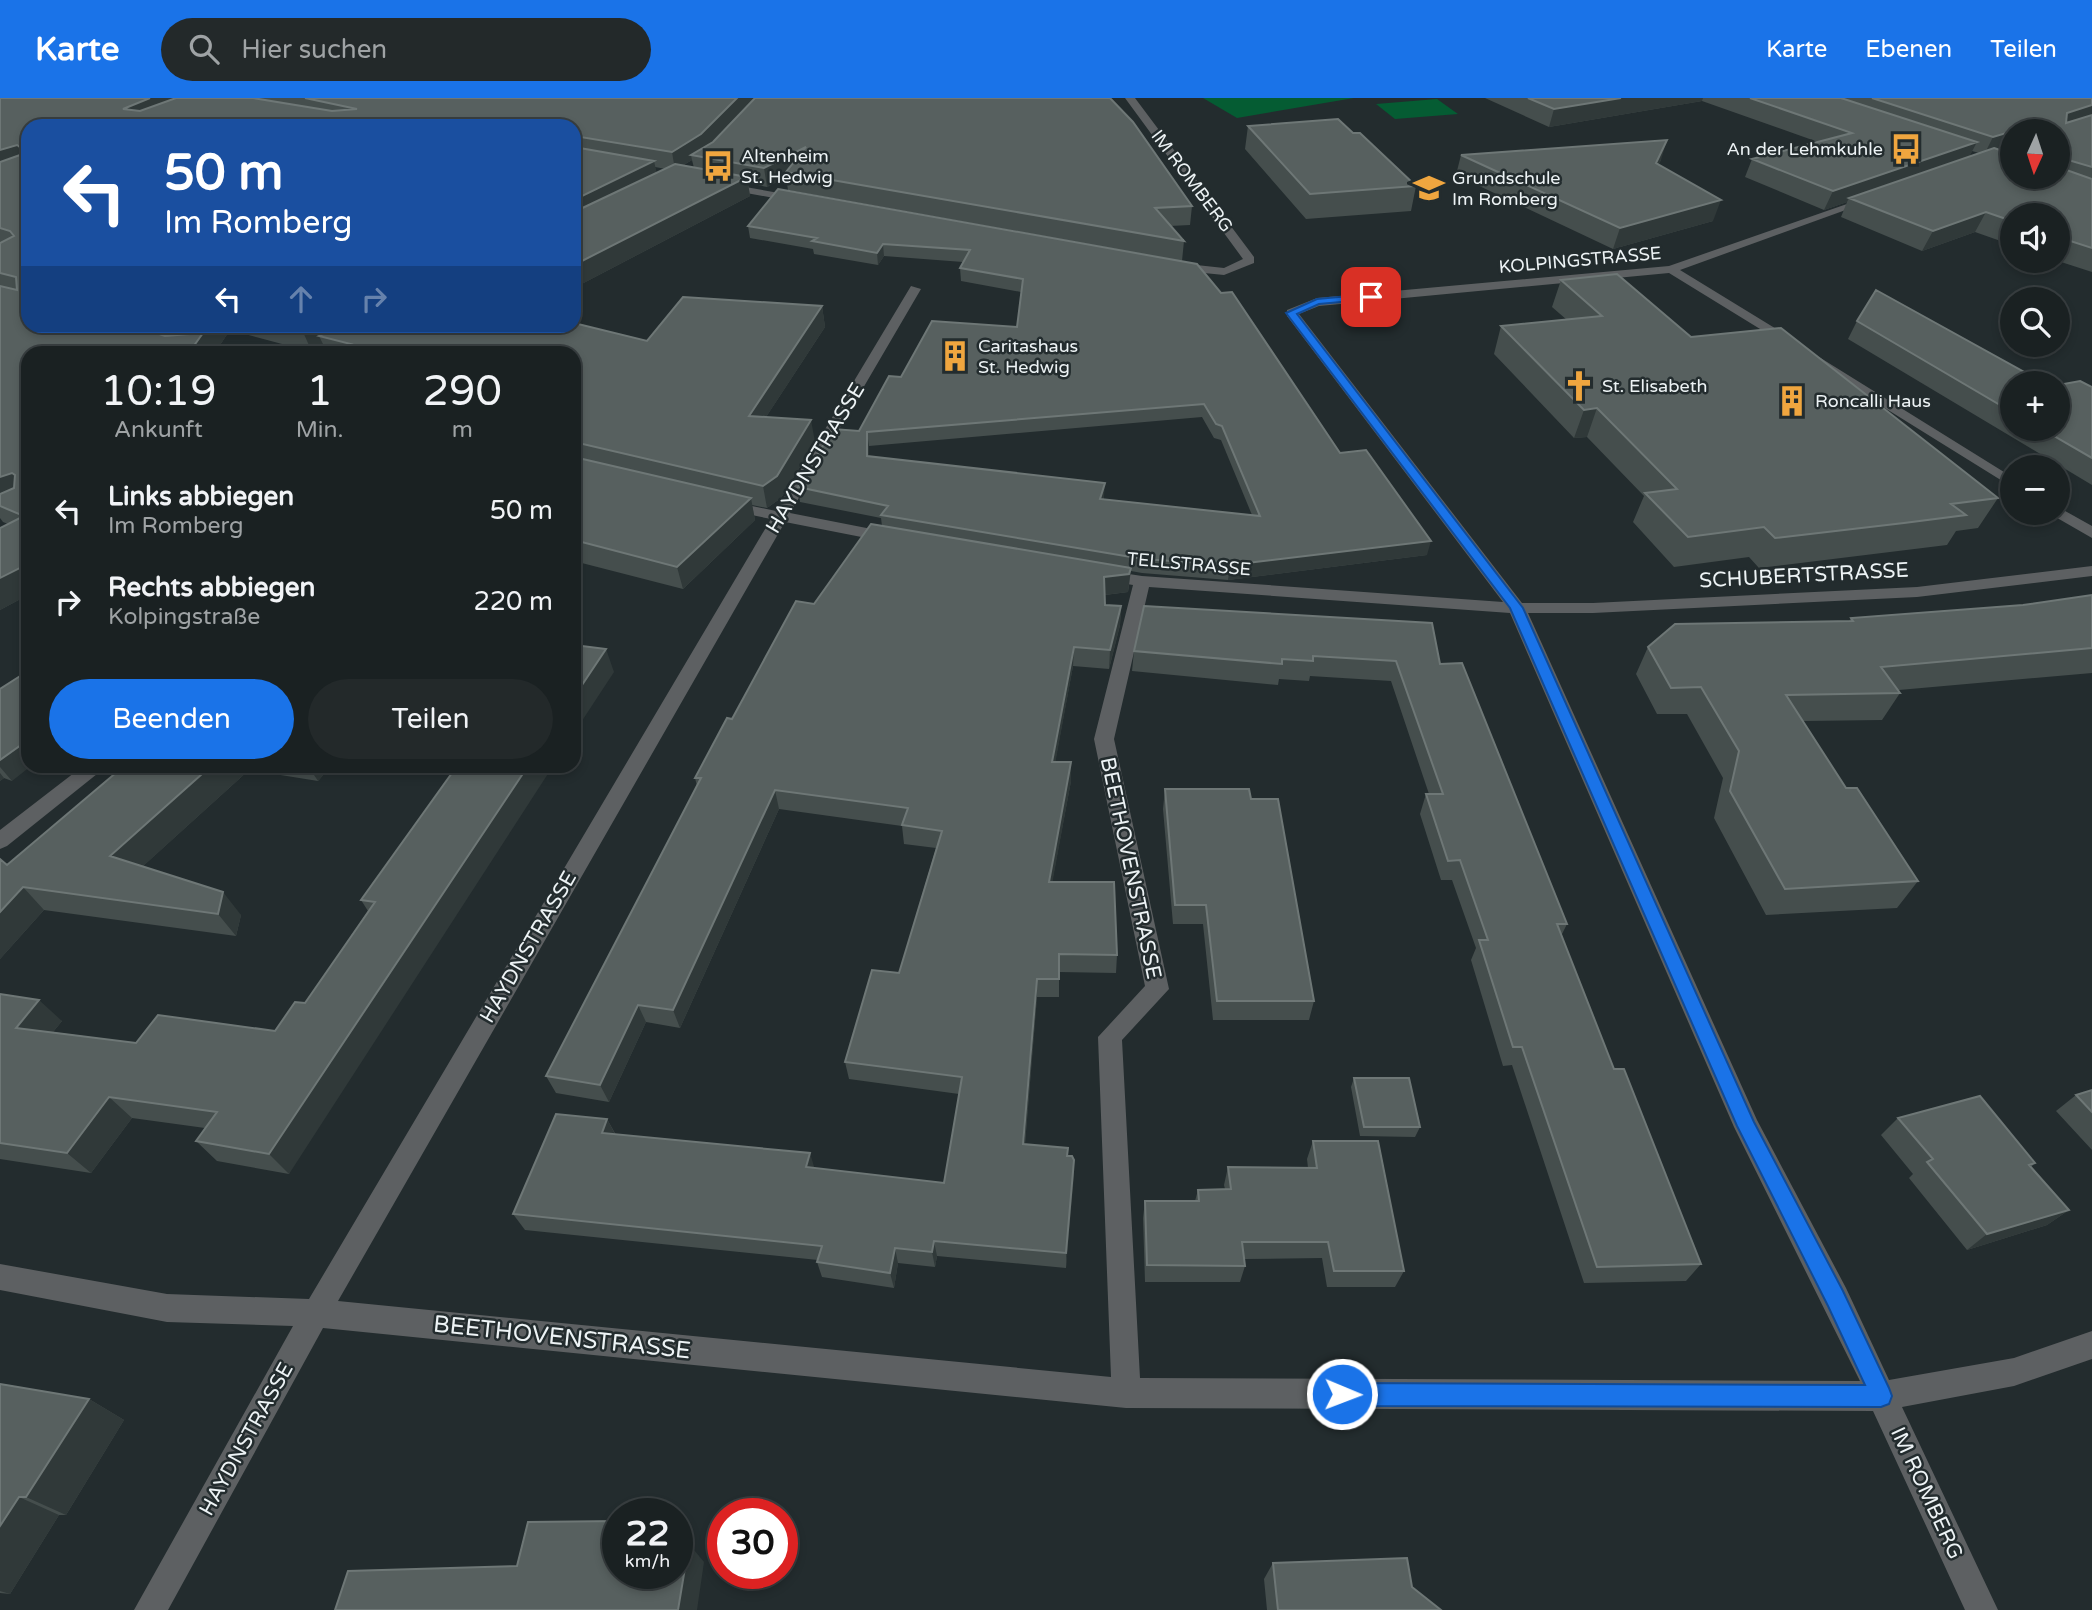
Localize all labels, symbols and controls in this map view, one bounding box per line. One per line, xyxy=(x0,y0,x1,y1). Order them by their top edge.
search box xyxy=(161,18,651,81)
text: Karte xyxy=(35,30,119,69)
icon: search xyxy=(185,30,223,68)
text: Hier suchen xyxy=(241,34,387,65)
text: Karte xyxy=(1766,35,1827,64)
text: Ebenen xyxy=(1865,35,1952,64)
text: Teilen xyxy=(1990,35,2057,64)
north arrow xyxy=(2000,119,2070,189)
map controls xyxy=(2000,119,2070,525)
street label: IM ROMBERG xyxy=(1146,125,1238,237)
bus stop icon: An der Lehmkuhle xyxy=(1889,132,1923,166)
place label: An der Lehmkuhle xyxy=(1726,138,1883,160)
text: 50 m xyxy=(164,144,283,203)
place label: Altenheim St. Hedwig xyxy=(741,145,833,188)
icon: left xyxy=(49,147,140,238)
bus stop icon: Altenheim St. Hedwig xyxy=(701,149,735,183)
place label: Grundschule Im Romberg xyxy=(1452,167,1561,210)
school or university icon: Grundschule Im Romberg xyxy=(1412,171,1446,205)
button: sound xyxy=(2000,203,2070,273)
text: Im Romberg xyxy=(164,204,352,242)
street label: KOLPINGSTRASSE xyxy=(1498,242,1662,278)
pin xyxy=(1341,267,1401,327)
icon: arrive xyxy=(1352,278,1390,316)
icon: left xyxy=(209,280,247,318)
icon: ahead xyxy=(282,280,320,318)
icon: right xyxy=(355,280,393,318)
button: search xyxy=(2000,287,2070,357)
place label: Caritashaus St. Hedwig xyxy=(978,335,1078,378)
building icon: Caritashaus St. Hedwig xyxy=(938,339,972,373)
text: 10:19 xyxy=(100,366,217,417)
text: 1 xyxy=(306,366,333,417)
text: 290 xyxy=(423,366,502,417)
church icon: St. Elisabeth xyxy=(1562,369,1596,403)
button: + xyxy=(2000,371,2070,441)
place label: St. Elisabeth xyxy=(1602,375,1708,397)
street label: HAYDNSTRASSE xyxy=(761,378,870,538)
building icon: Roncalli Haus xyxy=(1775,384,1809,418)
place label: Roncalli Haus xyxy=(1815,390,1931,412)
text: Ankunft xyxy=(114,416,203,444)
text: Min. xyxy=(296,416,343,444)
text: m xyxy=(452,416,473,444)
button: − xyxy=(2000,455,2070,525)
text: Links abbiegen xyxy=(108,481,294,512)
icon: left xyxy=(49,492,87,530)
text: 50 m xyxy=(490,495,553,526)
text: Im Romberg xyxy=(108,512,243,540)
street label: TELLSTRASSE xyxy=(1126,548,1252,580)
street label: SCHUBERTSTRASSE xyxy=(1699,558,1909,593)
text: Rechts abbiegen xyxy=(108,572,315,603)
icon: right xyxy=(49,583,87,621)
text: 220 m xyxy=(473,586,553,617)
text: Kolpingstraße xyxy=(108,603,260,631)
button: Beenden xyxy=(49,679,294,759)
button: Teilen xyxy=(308,679,553,759)
street label: BEETHOVENSTRASSE xyxy=(1095,755,1166,981)
street label: HAYDNSTRASSE xyxy=(475,867,582,1028)
street label: BEETHOVENSTRASSE xyxy=(432,1310,692,1365)
position arrow xyxy=(1305,1357,1379,1431)
street label: HAYDNSTRASSE xyxy=(194,1358,299,1520)
street label: IM ROMBERG xyxy=(1885,1423,1968,1563)
speed limit sign: 30 xyxy=(707,1498,798,1589)
text: 22 xyxy=(626,1513,669,1555)
text: km/h xyxy=(625,1550,670,1572)

